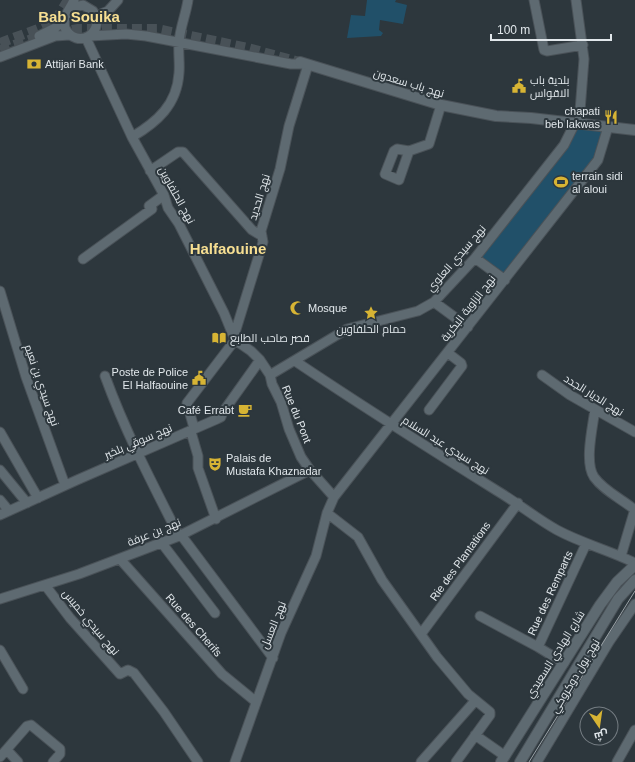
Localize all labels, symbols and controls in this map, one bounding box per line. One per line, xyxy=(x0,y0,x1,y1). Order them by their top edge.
district label: Bab Souika xyxy=(38,8,121,25)
scale bar xyxy=(491,16,611,42)
text: 100 m xyxy=(497,23,530,37)
bank icon: Attijari Bank xyxy=(26,56,42,72)
place label: Attijari Bank xyxy=(45,58,104,70)
street label: نهج باب سعدون xyxy=(372,67,446,101)
place label: بلدية باب الاقواس xyxy=(530,74,569,100)
public building icon: بلدية باب الاقواس xyxy=(511,78,527,94)
place label: chapati beb lakwas xyxy=(545,105,600,130)
restaurant icon: chapati beb lakwas xyxy=(603,109,619,125)
street label: نهج الحلفاوين xyxy=(155,165,198,227)
place label: terrain sidi al aloui xyxy=(572,170,623,195)
street label: نهج الحديد xyxy=(246,172,274,222)
sports icon: terrain sidi al aloui xyxy=(553,174,569,190)
street label: نهج سيدي العلوي xyxy=(424,222,490,296)
district label: Halfaouine xyxy=(190,240,266,257)
street label: نهج الزاوية البكرية xyxy=(438,272,499,345)
mosque icon: Mosque xyxy=(289,300,305,316)
place label: Mosque xyxy=(308,302,347,314)
place icon: حمام الحلفاوين xyxy=(363,305,379,321)
place label: حمام الحلفاوين xyxy=(336,323,406,337)
library icon: قصر صاحب الطابع xyxy=(211,330,227,346)
place label: قصر صاحب الطابع xyxy=(230,332,310,346)
street label: نهج سيدي بن نعيم xyxy=(20,343,62,428)
place label: Poste de Police El Halfaouine xyxy=(112,366,188,391)
public building icon: Poste de Police El Halfaouine xyxy=(191,370,207,386)
street label: نهج الديار الجدد xyxy=(561,372,626,420)
street label: Rue du Pont xyxy=(280,383,314,445)
cafe icon: Café Errabt xyxy=(237,402,253,418)
place label: Café Errabt xyxy=(178,404,234,416)
street label: نهج سيدي عبد السلام xyxy=(399,413,492,479)
street label: نهج سوقي بلخير xyxy=(101,421,175,464)
place label: Palais de Mustafa Khaznadar xyxy=(226,452,322,477)
theatre icon: Palais de Mustafa Khaznadar xyxy=(207,456,223,472)
street label: نهج بن عرفة xyxy=(125,516,183,550)
street label: Rie des Plantations xyxy=(427,519,493,603)
street label: Rue des Remparts xyxy=(525,548,575,637)
street label: نهج سيدي خميس xyxy=(58,587,122,659)
street label: Rue des Cherifs xyxy=(164,591,225,659)
street label: نهج العسل xyxy=(258,599,290,651)
street label: شارع الهادي السعيدي xyxy=(523,608,589,701)
street label: نهج بول دوكروكي xyxy=(548,637,604,717)
north arrow xyxy=(579,706,619,746)
text: ش xyxy=(593,727,609,743)

